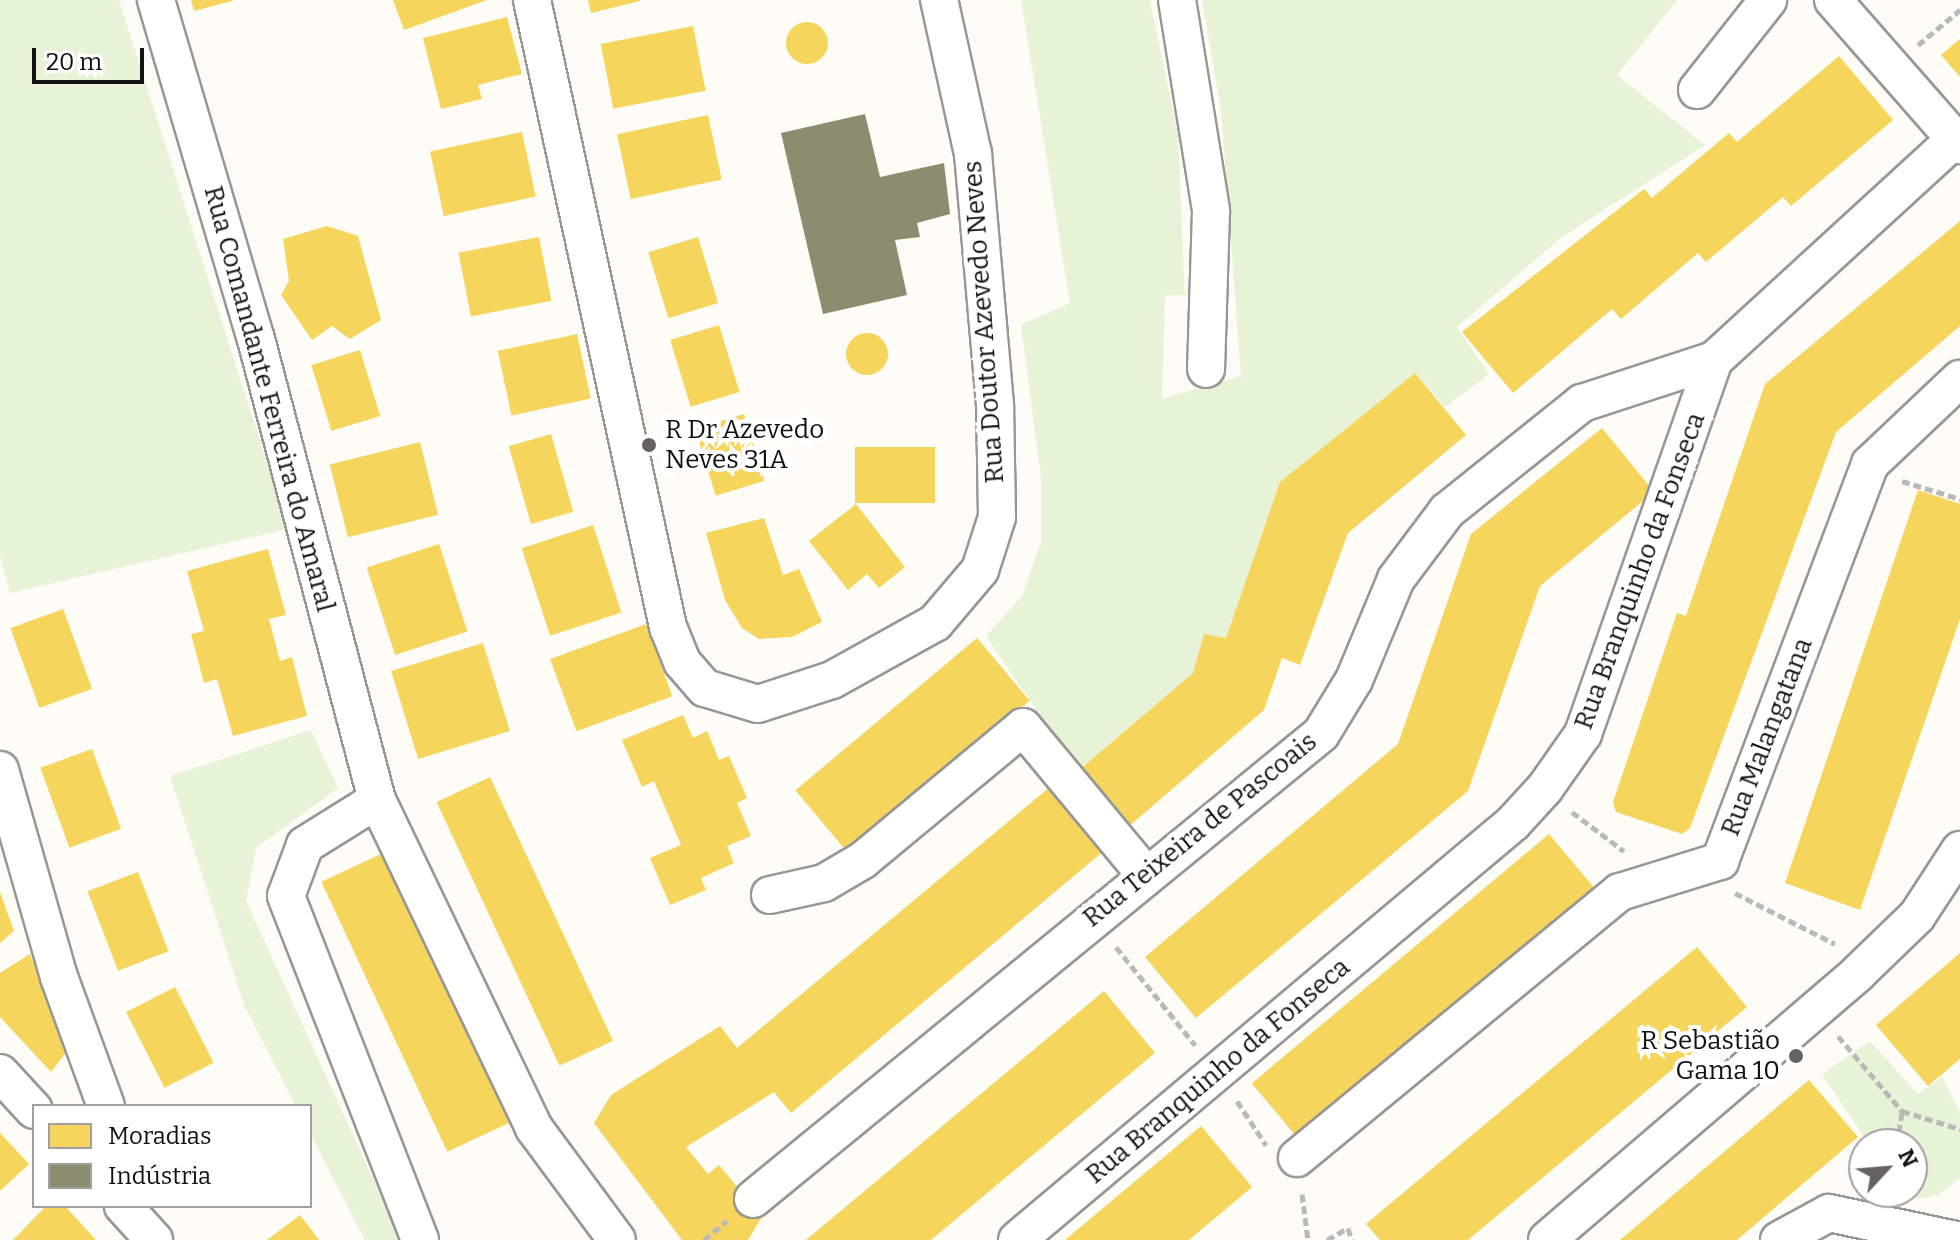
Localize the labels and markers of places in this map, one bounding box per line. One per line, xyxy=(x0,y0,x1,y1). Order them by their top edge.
place label: R Dr Azevedo Neves 31A xyxy=(665,414,824,476)
marker: R Dr Azevedo Neves 31A xyxy=(640,436,658,454)
place label: R Sebastião Gama 10 xyxy=(1641,1025,1780,1086)
marker: R Sebastião Gama 10 xyxy=(1787,1047,1805,1065)

